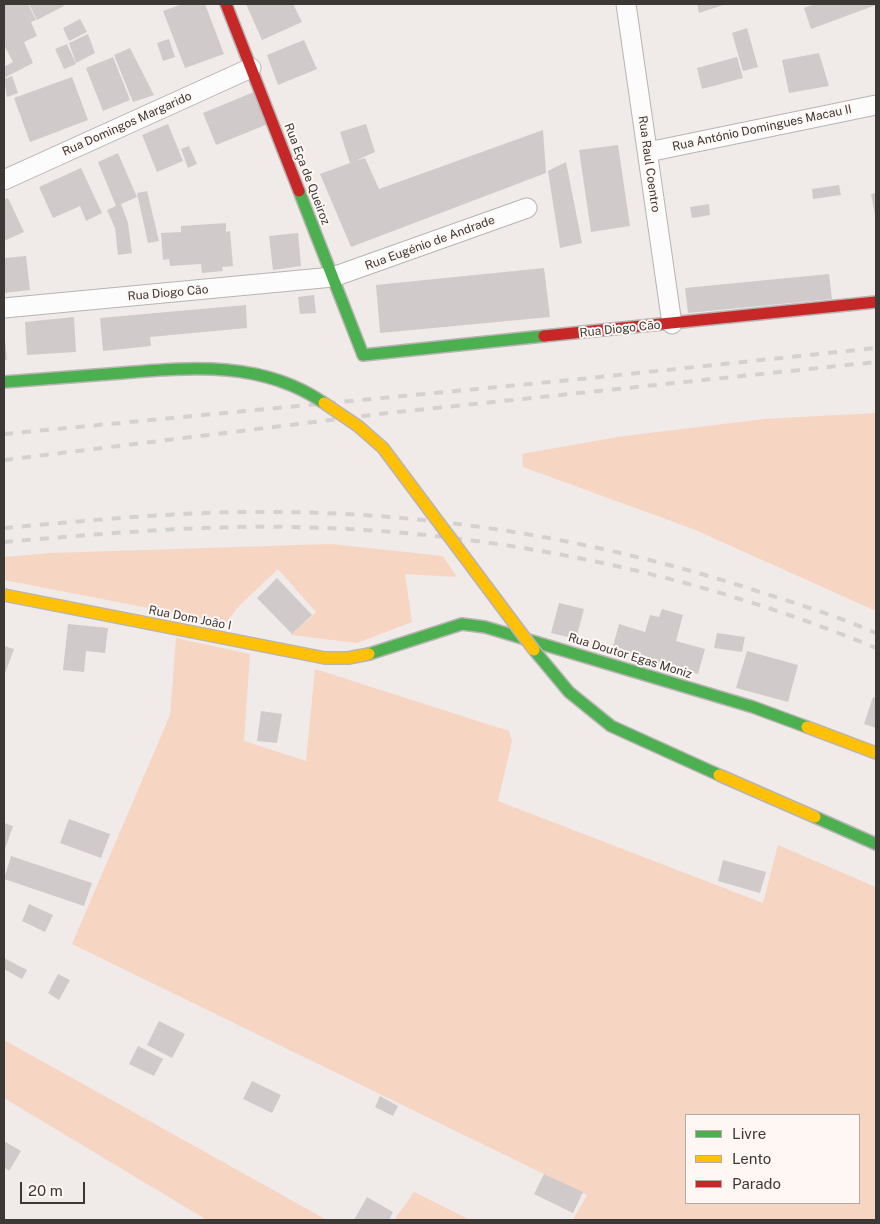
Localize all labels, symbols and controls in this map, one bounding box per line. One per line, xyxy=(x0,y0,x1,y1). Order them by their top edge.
street label: Rua Domingos Margarido xyxy=(60,89,194,159)
street label: Rua António Domingues Macau II xyxy=(671,102,853,154)
street label: Rua Raul Coentro xyxy=(635,115,663,213)
street label: Rua Eça de Queiroz xyxy=(281,121,333,227)
street label: Rua Eugénio de Andrade xyxy=(363,213,497,273)
street label: Rua Diogo Cão xyxy=(127,282,209,304)
street label: Rua Diogo Cão xyxy=(579,318,661,340)
street label: Rua Dom João I xyxy=(147,603,233,633)
street label: Rua Doutor Egas Moniz xyxy=(566,630,694,682)
legend xyxy=(685,1114,860,1204)
text: Livre xyxy=(732,1125,766,1142)
text: Lento xyxy=(732,1150,771,1167)
scale bar xyxy=(22,1172,88,1204)
text: Parado xyxy=(732,1175,781,1192)
text: 20 m xyxy=(28,1182,63,1199)

